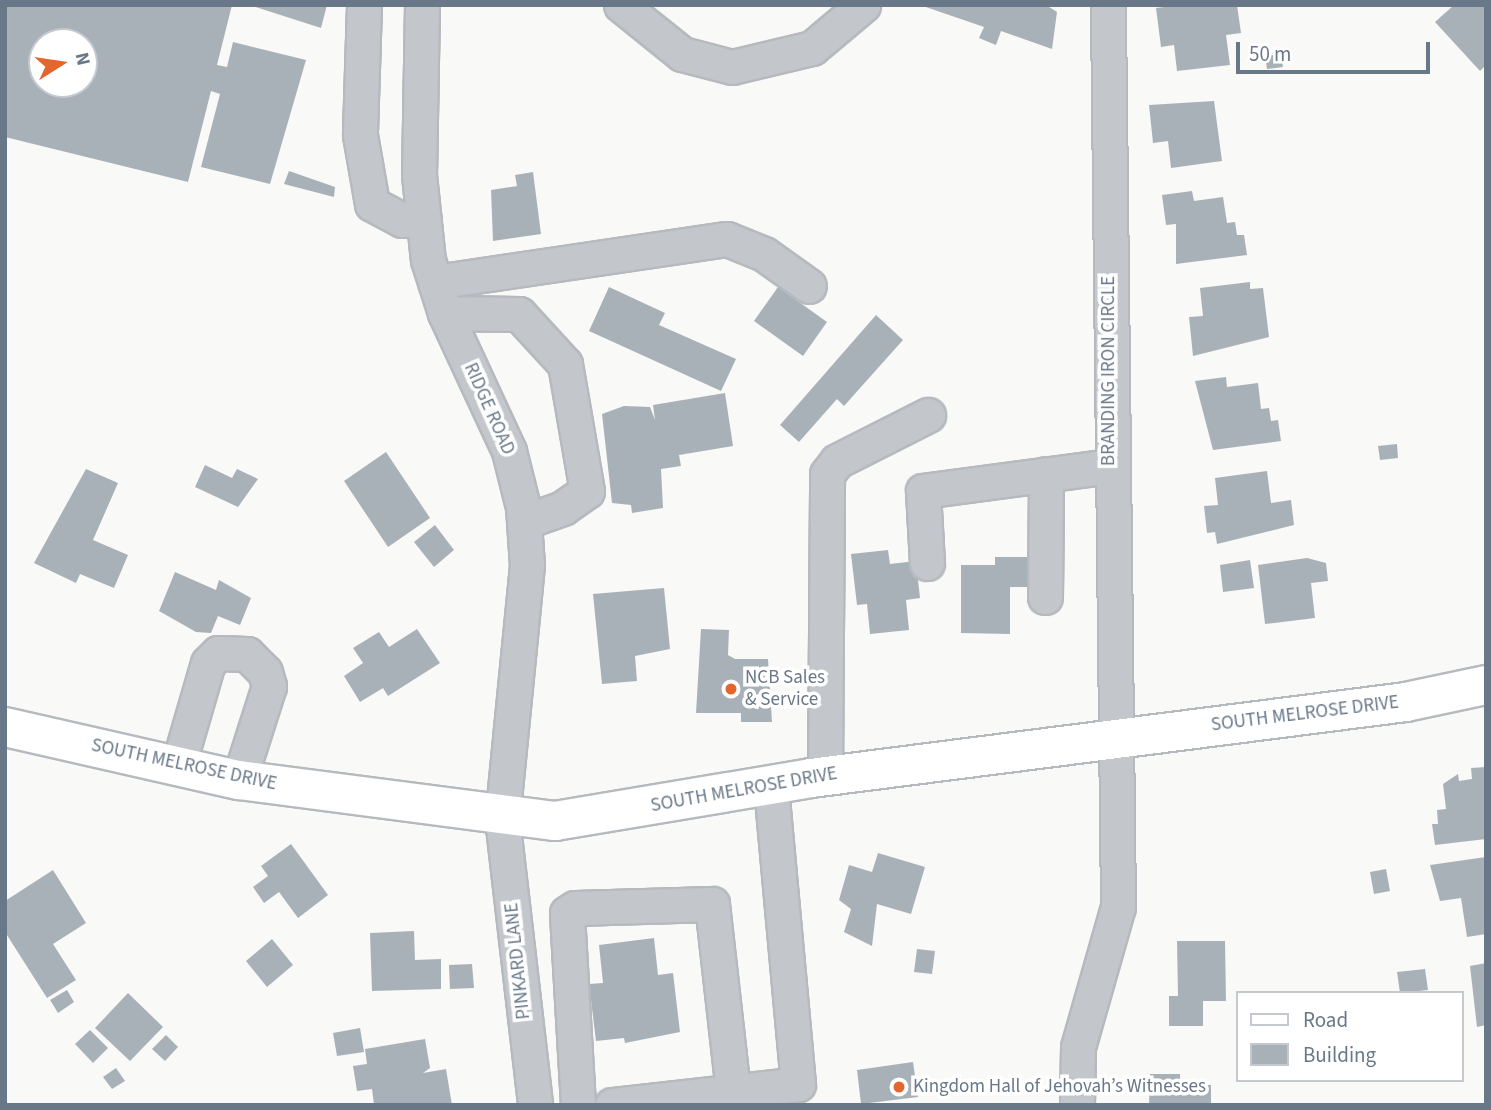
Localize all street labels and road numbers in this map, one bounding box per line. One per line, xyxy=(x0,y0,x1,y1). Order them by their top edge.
street label: BRANDING IRON CIRCLE xyxy=(1098,276,1120,466)
street label: RIDGE ROAD xyxy=(459,359,519,459)
street label: SOUTH MELROSE DRIVE xyxy=(1210,691,1400,737)
street label: SOUTH MELROSE DRIVE xyxy=(89,734,279,796)
street label: SOUTH MELROSE DRIVE xyxy=(649,762,839,818)
street label: PINKARD LANE xyxy=(501,901,535,1021)

